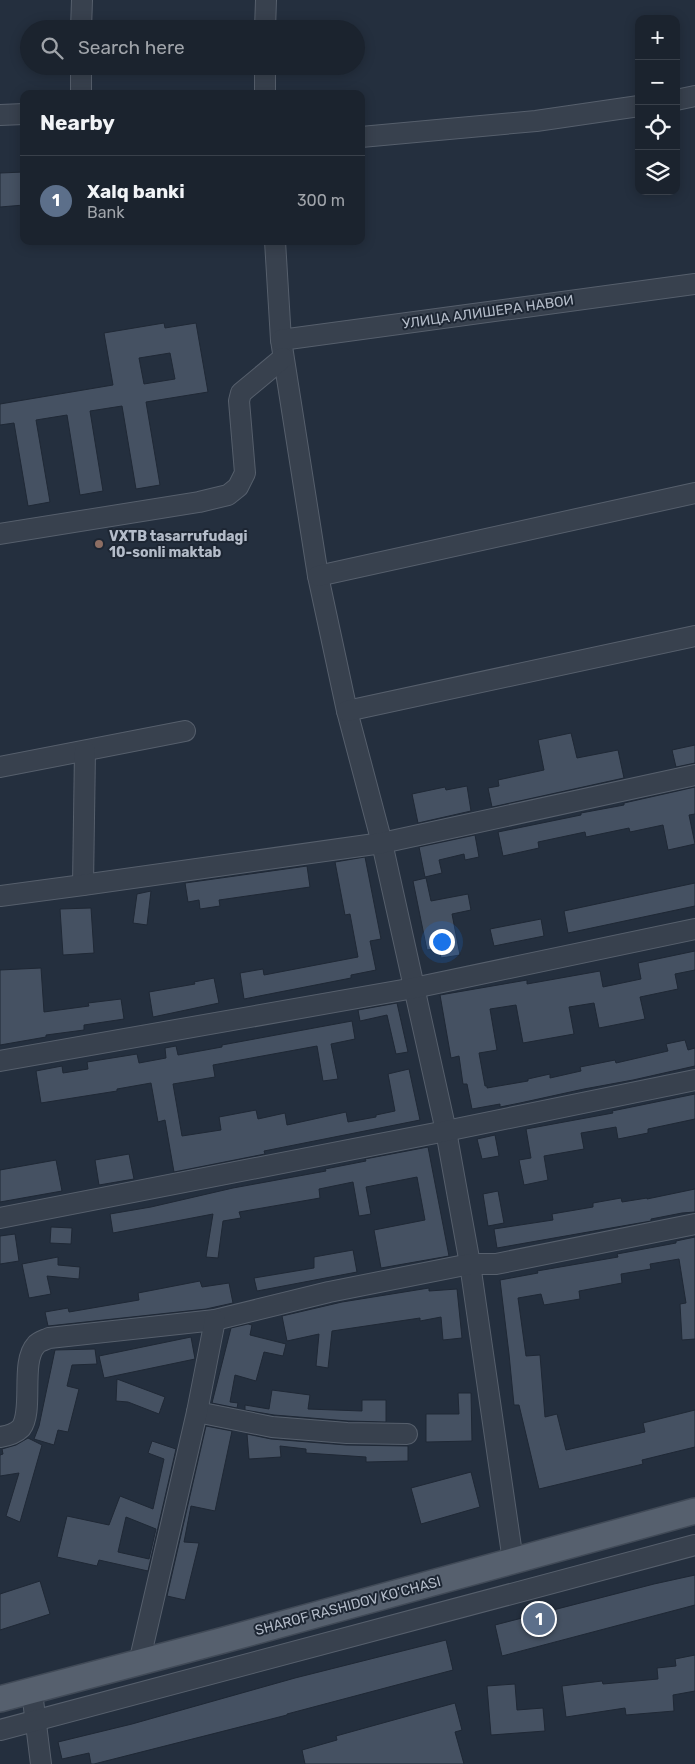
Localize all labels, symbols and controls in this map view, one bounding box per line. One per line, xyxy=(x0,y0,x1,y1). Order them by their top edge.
map controls xyxy=(635,15,680,195)
button: + xyxy=(635,15,680,60)
search box xyxy=(20,20,365,75)
icon: search xyxy=(38,34,66,62)
text: Search here xyxy=(78,36,185,59)
button: − xyxy=(635,60,680,105)
button: locate xyxy=(635,105,680,150)
text: Nearby xyxy=(40,110,115,135)
button: layers xyxy=(635,150,680,195)
text: Xalq banki xyxy=(87,180,185,203)
text: 1 xyxy=(52,191,60,210)
text: 300 m xyxy=(297,191,345,210)
text: Bank xyxy=(87,203,124,222)
street label: УЛИЦА АЛИШЕРА НАВОИ xyxy=(401,292,575,332)
place label: VXTB tasarrufudagi 10-sonli maktab xyxy=(109,528,247,561)
marker: VXTB tasarrufudagi 10-sonli maktab xyxy=(93,538,105,550)
your location xyxy=(429,929,455,955)
street label: SHAROF RASHIDOV KO'CHASI xyxy=(253,1573,443,1639)
pin: 1 xyxy=(523,1600,555,1638)

